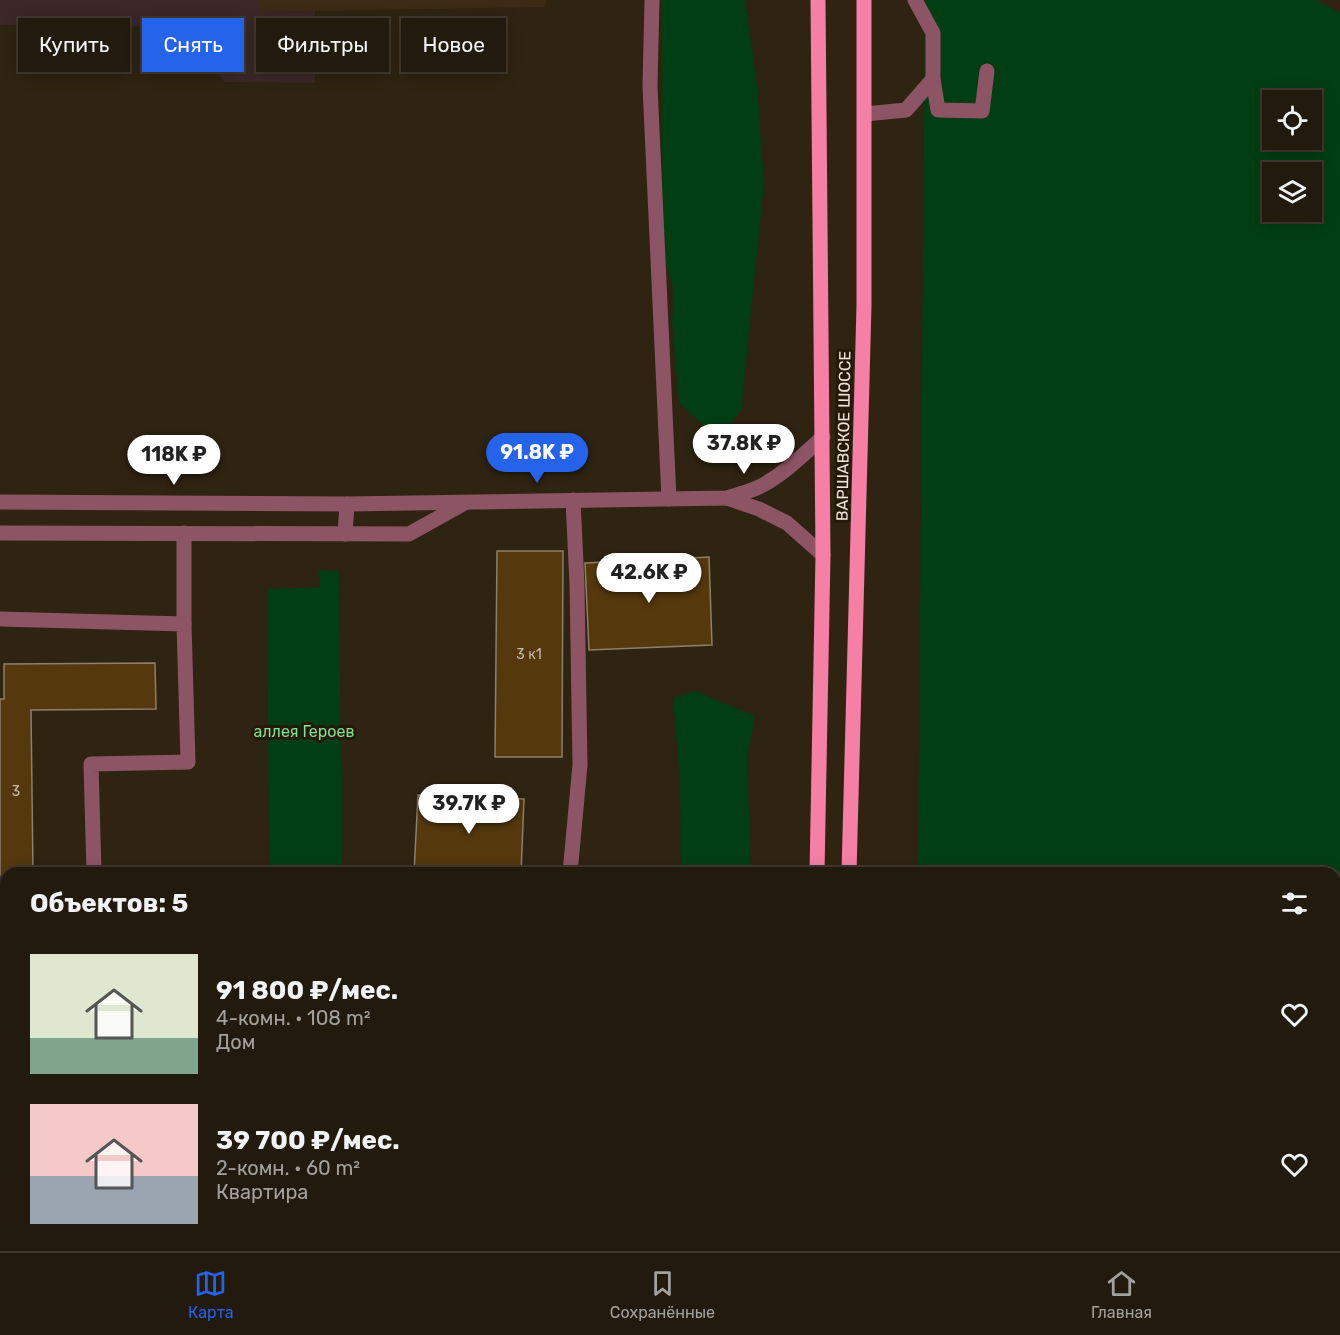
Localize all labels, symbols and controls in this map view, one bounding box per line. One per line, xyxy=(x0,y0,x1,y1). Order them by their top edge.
chip: Купить xyxy=(18,18,130,72)
chip: Снять xyxy=(142,18,244,72)
chip: Фильтры xyxy=(256,18,389,72)
chip: Новое xyxy=(401,18,506,72)
map controls xyxy=(1262,90,1322,222)
button: locate xyxy=(1262,90,1322,150)
button: layers xyxy=(1262,162,1322,222)
street label: ВАРШАВСКОЕ ШОССЕ xyxy=(833,351,854,521)
pin: 37.8K ₽ xyxy=(689,424,799,475)
text: 37.8K ₽ xyxy=(707,431,781,455)
pin: 91.8K ₽ xyxy=(482,433,592,484)
pin: 118K ₽ xyxy=(125,435,223,486)
text: 91.8K ₽ xyxy=(500,440,574,464)
text: 118K ₽ xyxy=(141,442,207,466)
pin: 42.6K ₽ xyxy=(594,553,704,604)
text: 42.6K ₽ xyxy=(610,560,688,584)
house number: 3 к1 xyxy=(516,646,542,663)
park label: аллея Героев xyxy=(254,722,355,741)
house number: 3 xyxy=(12,783,20,800)
pin: 39.7K ₽ xyxy=(414,784,524,835)
text: 39.7K ₽ xyxy=(432,791,506,815)
icon: filters xyxy=(1278,887,1311,920)
text: Объектов: 5 xyxy=(30,888,188,919)
text: 91 800 ₽/мес. xyxy=(216,975,398,1006)
icon: home xyxy=(78,978,150,1050)
icon: heart xyxy=(1278,998,1311,1031)
text: 4-комн. · 108 m² xyxy=(216,1006,371,1030)
text: Дом xyxy=(216,1030,255,1054)
text: 39 700 ₽/мес. xyxy=(216,1125,400,1156)
icon: home xyxy=(78,1128,150,1200)
icon: heart xyxy=(1278,1148,1311,1181)
text: 2-комн. · 60 m² xyxy=(216,1156,360,1180)
text: Квартира xyxy=(216,1180,308,1204)
tab: Карта xyxy=(188,1267,234,1322)
tab: Сохранённые xyxy=(610,1267,715,1322)
tab: Главная xyxy=(1091,1267,1152,1322)

